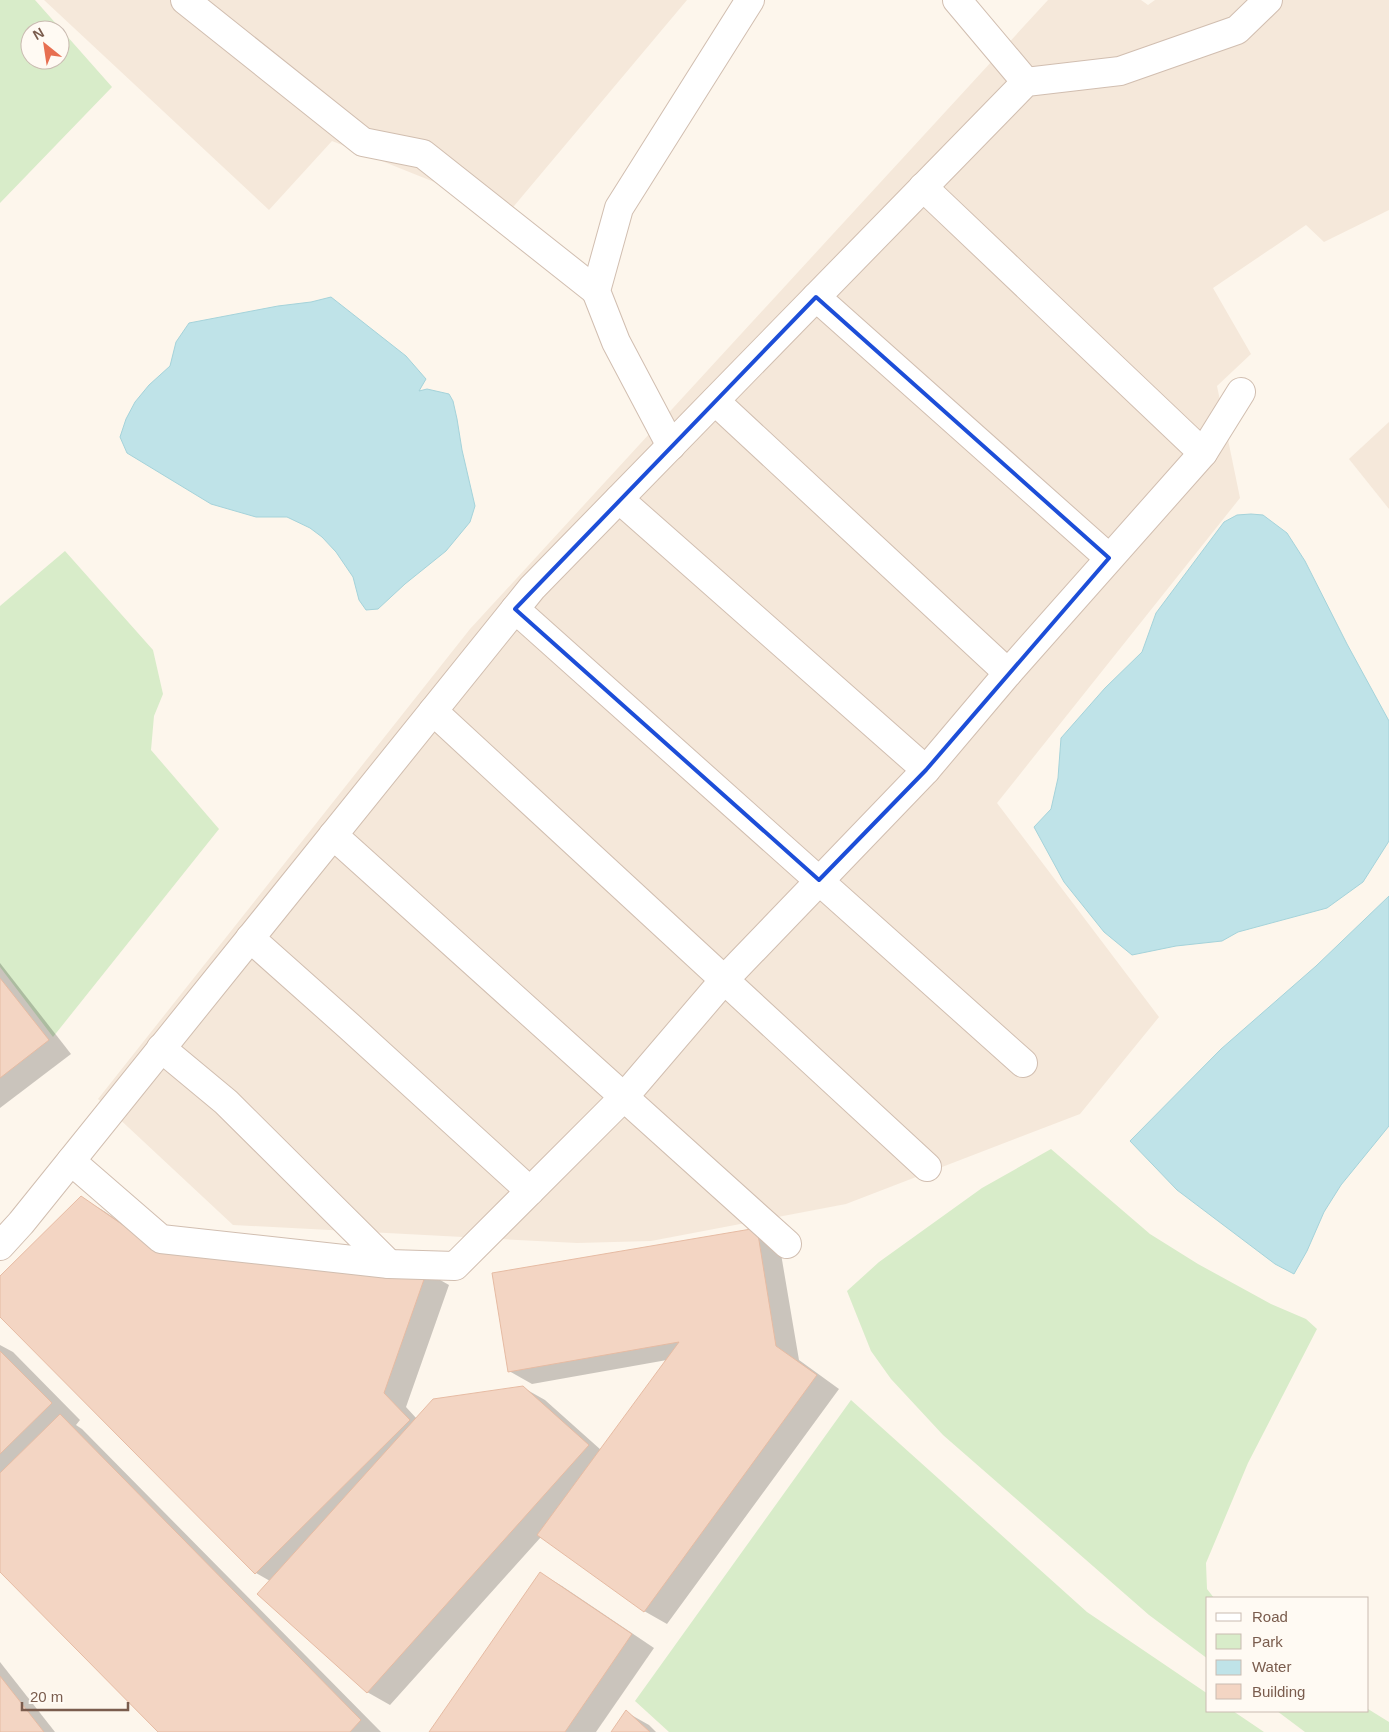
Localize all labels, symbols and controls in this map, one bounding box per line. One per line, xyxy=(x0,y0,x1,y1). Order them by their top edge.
north arrow xyxy=(20,20,70,70)
text: N xyxy=(30,24,47,43)
legend xyxy=(1206,1597,1369,1712)
text: Road xyxy=(1252,1608,1288,1625)
text: Park xyxy=(1252,1633,1283,1650)
text: Water xyxy=(1252,1658,1291,1675)
scale bar xyxy=(22,1680,129,1712)
text: Building xyxy=(1252,1683,1305,1700)
text: 20 m xyxy=(30,1688,63,1705)

